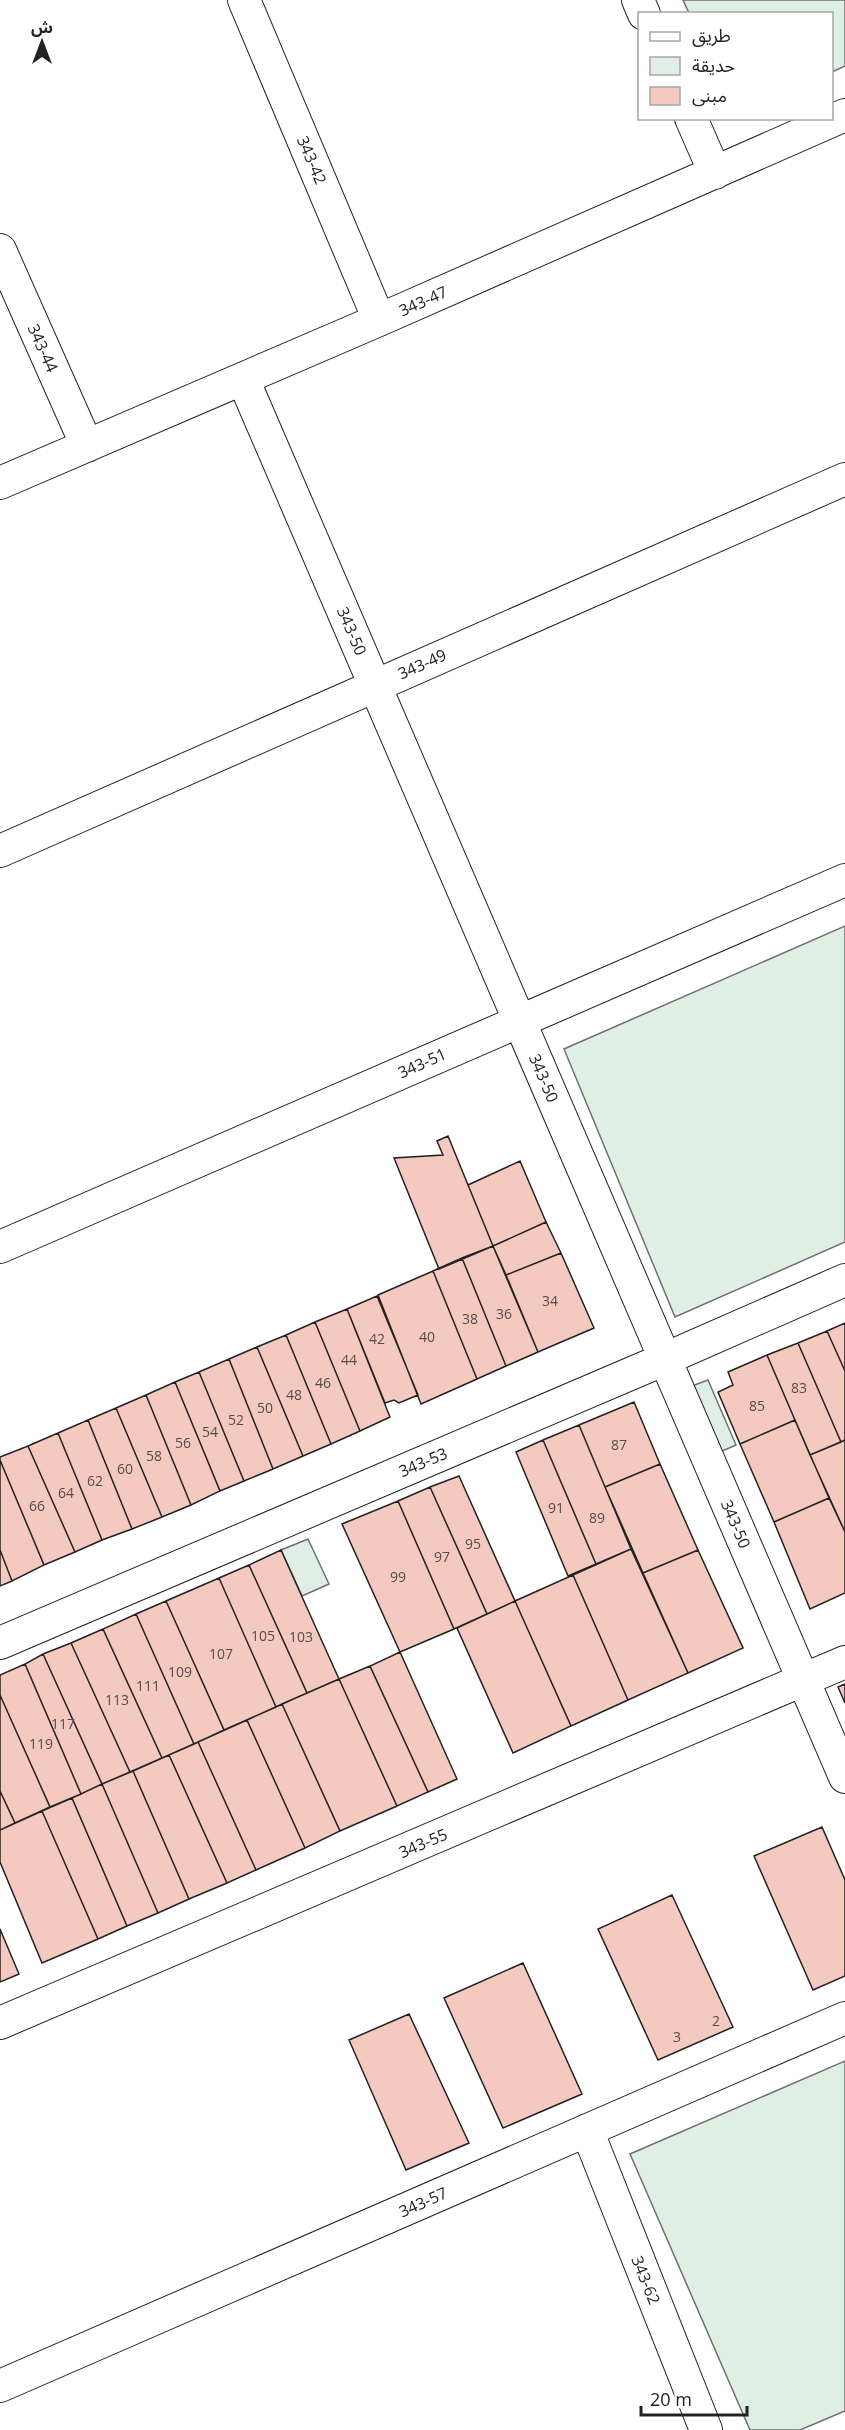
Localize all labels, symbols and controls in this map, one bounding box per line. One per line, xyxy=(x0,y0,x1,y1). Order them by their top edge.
north arrow xyxy=(12,12,72,72)
legend xyxy=(638,12,833,120)
text: ش xyxy=(31,16,53,38)
text: طريق xyxy=(692,23,731,47)
text: حديقة xyxy=(692,53,735,77)
text: مبنى xyxy=(692,83,727,107)
street label: 343-42 xyxy=(292,132,332,188)
street label: 343-47 xyxy=(395,281,451,321)
street label: 343-44 xyxy=(23,320,63,376)
street label: 343-50 xyxy=(332,603,372,659)
street label: 343-49 xyxy=(394,644,450,684)
street label: 343-51 xyxy=(394,1043,450,1083)
street label: 343-50 xyxy=(524,1050,564,1106)
house number: 34 xyxy=(542,1291,558,1310)
house number: 36 xyxy=(496,1304,512,1323)
house number: 38 xyxy=(462,1309,478,1328)
house number: 40 xyxy=(419,1327,435,1346)
house number: 42 xyxy=(369,1329,385,1348)
house number: 44 xyxy=(341,1350,357,1369)
house number: 46 xyxy=(315,1373,331,1392)
house number: 83 xyxy=(791,1378,807,1397)
house number: 48 xyxy=(286,1385,302,1404)
house number: 85 xyxy=(749,1396,765,1415)
house number: 50 xyxy=(257,1398,273,1417)
house number: 52 xyxy=(228,1410,244,1429)
house number: 54 xyxy=(202,1422,218,1441)
house number: 56 xyxy=(175,1433,191,1452)
house number: 87 xyxy=(611,1435,627,1454)
street label: 343-53 xyxy=(395,1442,451,1482)
house number: 58 xyxy=(146,1446,162,1465)
house number: 60 xyxy=(117,1459,133,1478)
house number: 62 xyxy=(87,1471,103,1490)
house number: 64 xyxy=(58,1483,74,1502)
house number: 66 xyxy=(29,1496,45,1515)
street label: 343-50 xyxy=(716,1496,756,1552)
house number: 91 xyxy=(548,1498,564,1517)
house number: 89 xyxy=(589,1508,605,1527)
house number: 95 xyxy=(465,1534,481,1553)
house number: 97 xyxy=(434,1547,450,1566)
house number: 99 xyxy=(390,1567,406,1586)
house number: 105 xyxy=(251,1626,275,1645)
house number: 103 xyxy=(289,1627,313,1646)
house number: 107 xyxy=(209,1644,233,1663)
house number: 109 xyxy=(168,1662,192,1681)
house number: 111 xyxy=(136,1676,160,1695)
house number: 113 xyxy=(105,1690,129,1709)
house number: 117 xyxy=(51,1714,75,1733)
house number: 119 xyxy=(29,1734,53,1753)
street label: 343-55 xyxy=(395,1823,451,1863)
house number: 2 xyxy=(712,2011,720,2030)
house number: 3 xyxy=(673,2027,681,2046)
street label: 343-57 xyxy=(395,2182,451,2222)
street label: 343-62 xyxy=(626,2252,666,2308)
scale bar xyxy=(641,2379,748,2417)
text: 20 m xyxy=(650,2387,692,2411)

